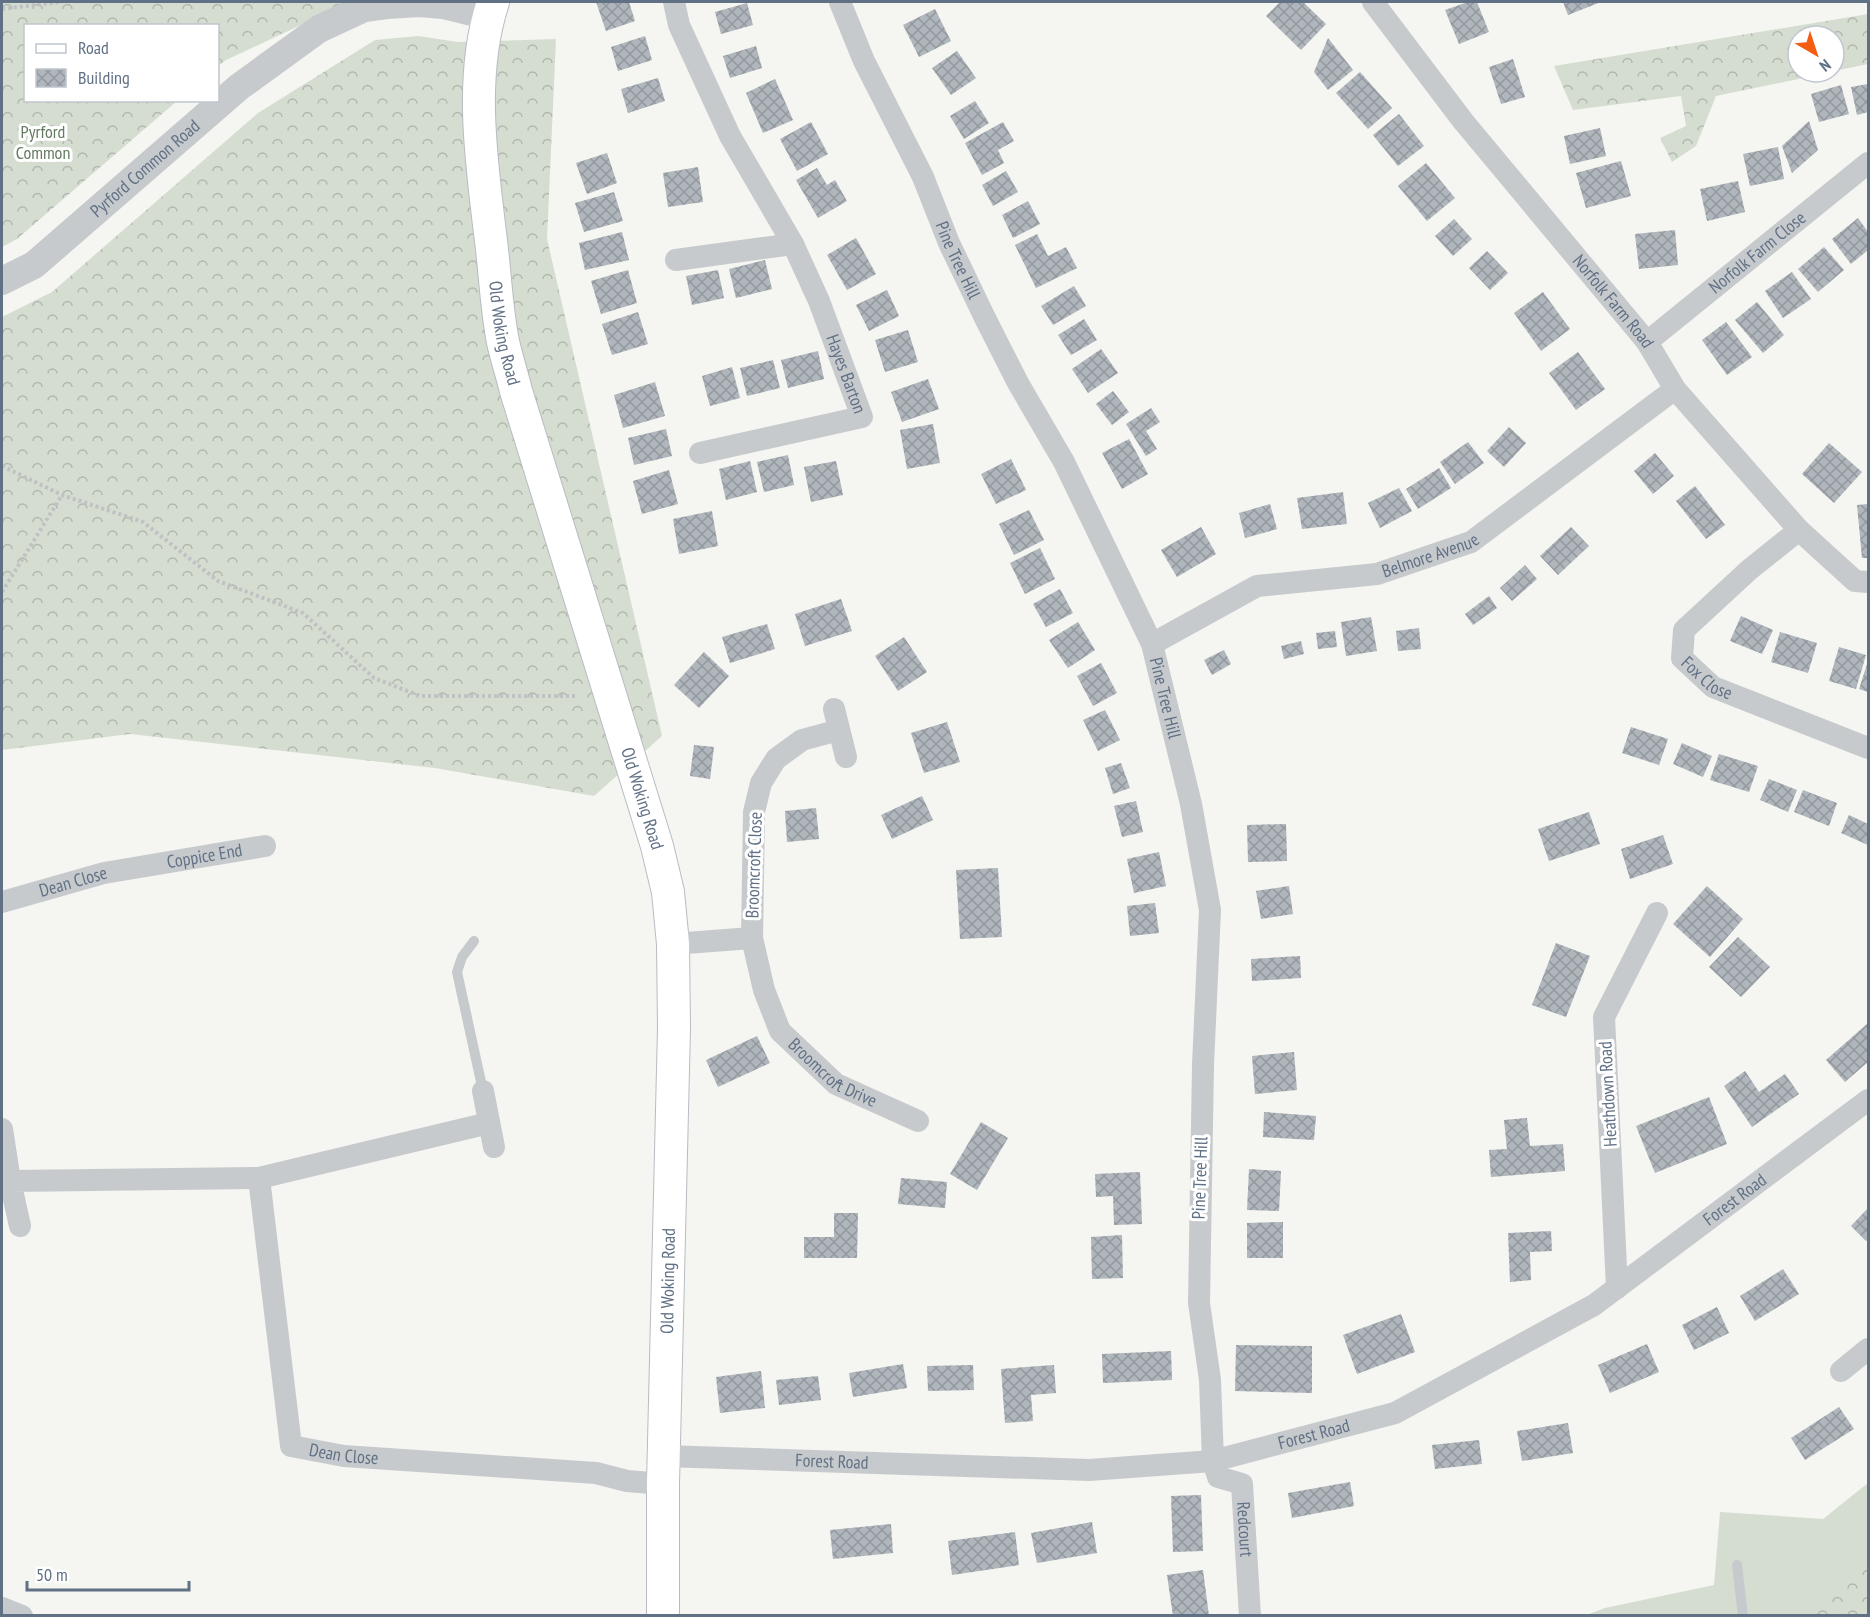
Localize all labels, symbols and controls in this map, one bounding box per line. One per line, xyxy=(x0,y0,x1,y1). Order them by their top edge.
legend xyxy=(24,24,219,102)
north arrow xyxy=(1786,24,1846,84)
text: Road xyxy=(78,36,109,59)
text: N xyxy=(1816,55,1835,76)
text: Building xyxy=(78,66,130,89)
street label: Pyrford Common Road xyxy=(85,114,204,222)
park label: Pyrford Common xyxy=(16,120,70,164)
street label: Norfolk Farm Close xyxy=(1704,206,1810,298)
street label: Pine Tree Hill xyxy=(931,218,986,303)
street label: Norfolk Farm Road xyxy=(1568,250,1660,352)
street label: Old Woking Road xyxy=(484,280,526,388)
street label: Hayes Barton xyxy=(821,331,872,416)
street label: Belmore Avenue xyxy=(1379,528,1484,582)
street label: Fox Close xyxy=(1676,651,1736,704)
street label: Pine Tree Hill xyxy=(1145,655,1187,742)
street label: Old Woking Road xyxy=(616,744,669,852)
street label: Broomcroft Close xyxy=(740,811,767,919)
street label: Coppice End xyxy=(165,838,244,873)
street label: Dean Close xyxy=(36,861,110,902)
street label: Broomcroft Drive xyxy=(783,1033,881,1112)
street label: Heathdown Road xyxy=(1593,1041,1622,1147)
street label: Pine Tree Hill xyxy=(1187,1135,1212,1220)
street label: Forest Road xyxy=(1698,1168,1771,1230)
street label: Old Woking Road xyxy=(655,1228,680,1334)
street label: Forest Road xyxy=(1276,1413,1352,1454)
street label: Dean Close xyxy=(307,1438,379,1469)
street label: Forest Road xyxy=(795,1448,869,1474)
street label: Redcourt xyxy=(1232,1501,1258,1558)
scale bar xyxy=(27,1554,189,1592)
text: 50 m xyxy=(36,1563,68,1586)

